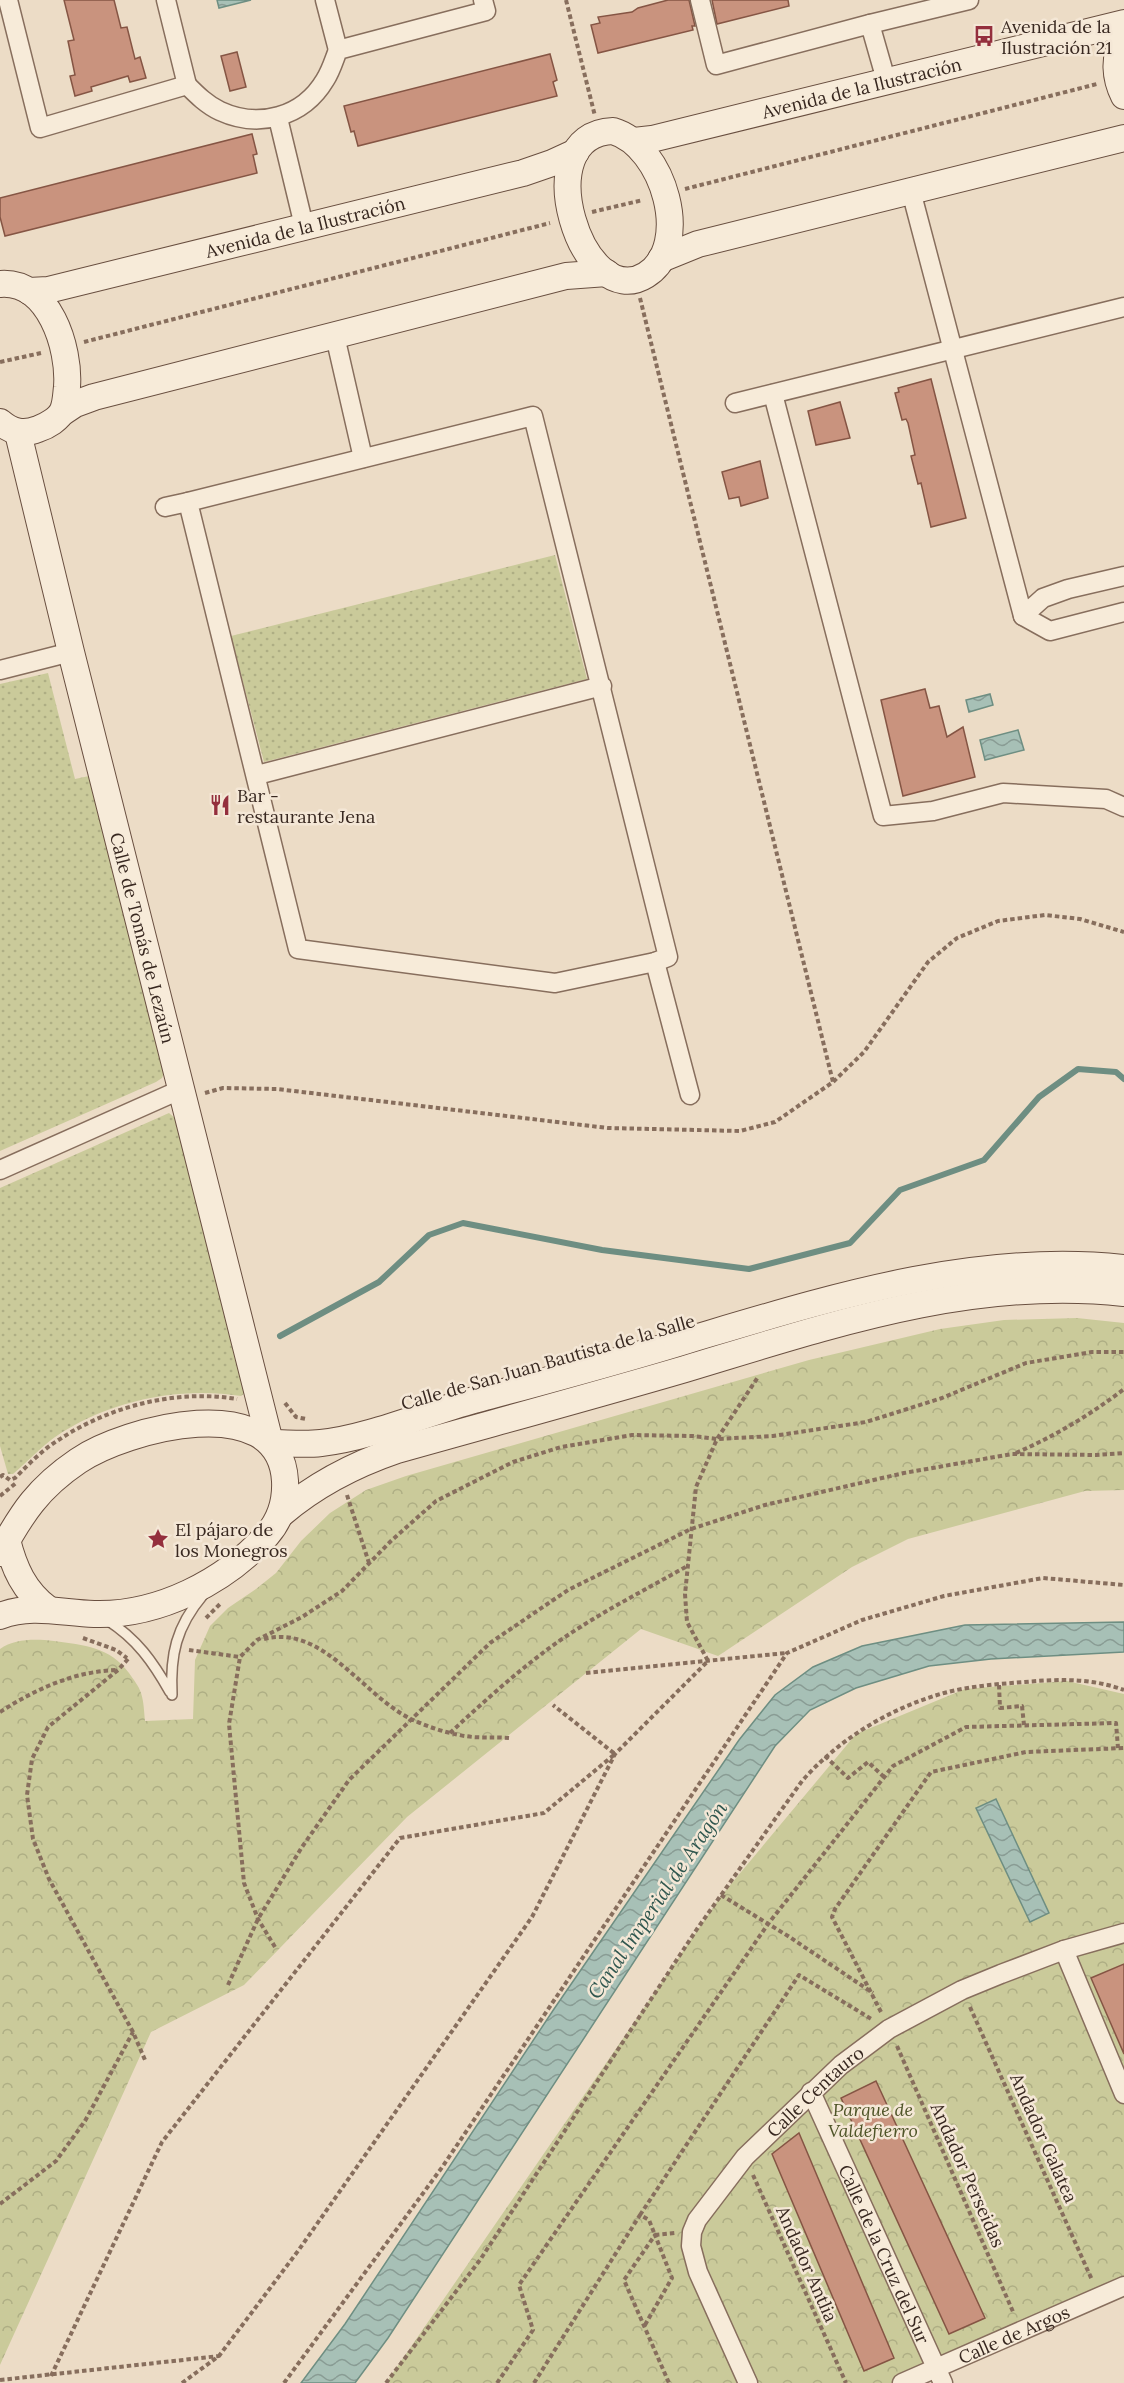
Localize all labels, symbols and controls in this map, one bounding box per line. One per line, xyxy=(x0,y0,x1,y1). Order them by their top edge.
place label: Avenida de la Ilustración 21 xyxy=(1000,15,1112,59)
bus stop icon: Avenida de la Ilustración 21 xyxy=(972,24,996,48)
street label: Avenida de la Ilustración xyxy=(759,52,964,123)
street label: Avenida de la Ilustración xyxy=(202,191,408,263)
place label: Bar - restaurante Jena xyxy=(237,784,375,828)
restaurant icon: Bar - restaurante Jena xyxy=(208,793,232,817)
street label: Calle de Tomás de Lezaún xyxy=(105,830,181,1046)
street label: Calle de San Juan Bautista de la Salle xyxy=(398,1309,698,1415)
place label: El pájaro de los Monegros xyxy=(175,1518,288,1562)
place icon: El pájaro de los Monegros xyxy=(146,1527,170,1551)
water label: Canal Imperial de Aragón xyxy=(582,1796,733,2003)
street label: Calle Centauro xyxy=(762,2041,868,2142)
street label: Andador Galatea xyxy=(1005,2069,1083,2206)
park label: Parque de Valdefierro xyxy=(828,2098,918,2142)
street label: Andador Perseidas xyxy=(925,2098,1010,2251)
street label: Calle de la Cruz del Sur xyxy=(834,2161,935,2348)
street label: Andador Antlia xyxy=(771,2202,843,2325)
street label: Calle de Argos xyxy=(955,2300,1073,2369)

